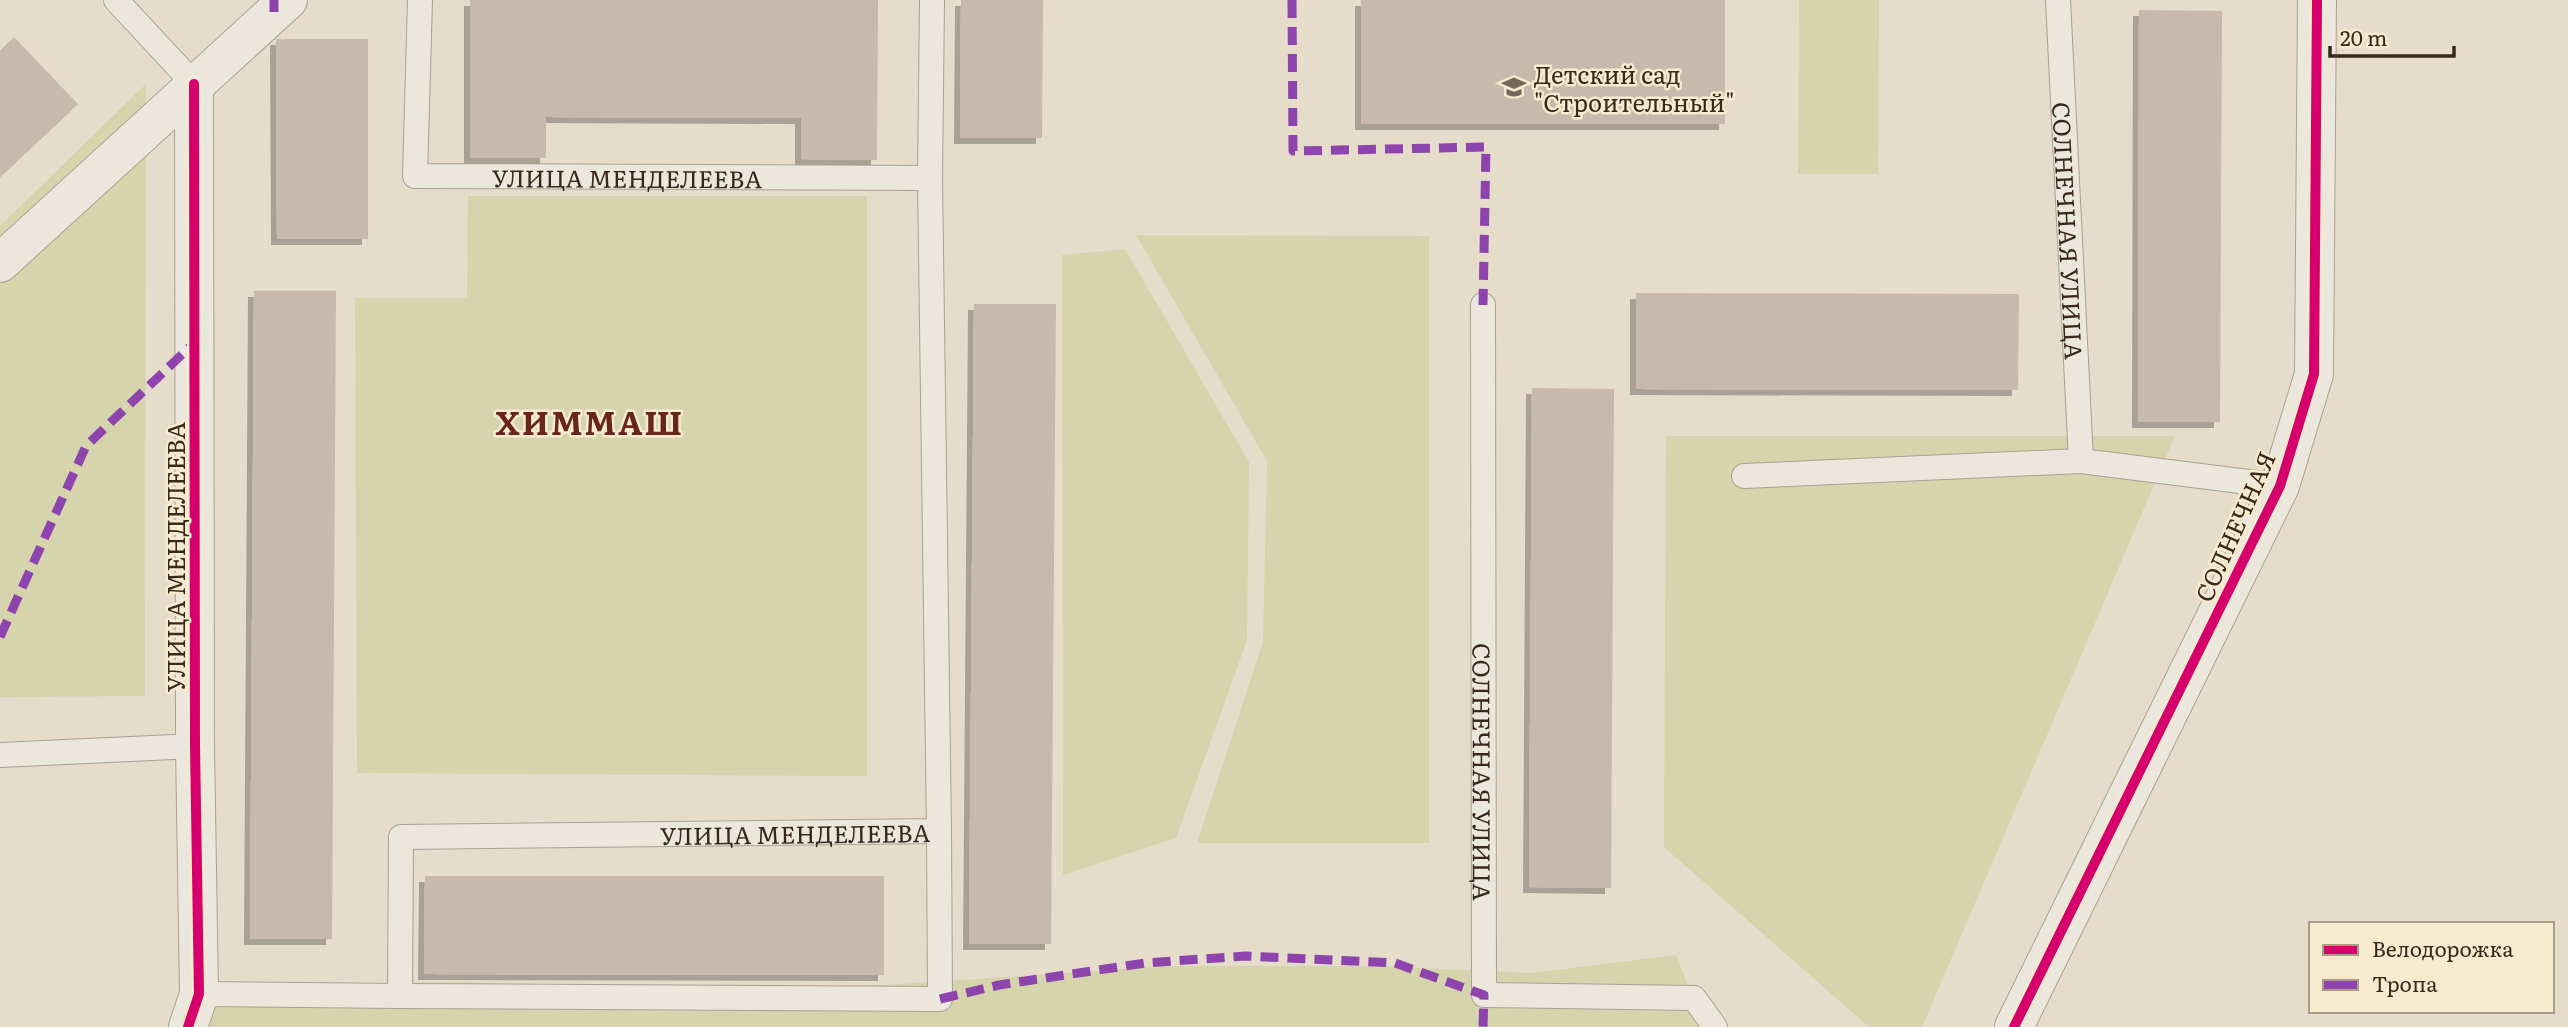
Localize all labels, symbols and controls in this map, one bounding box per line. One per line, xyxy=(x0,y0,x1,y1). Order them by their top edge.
scale bar xyxy=(2330,14,2454,58)
text: 20 m xyxy=(2340,21,2387,52)
place label: Детский сад "Строительный" xyxy=(1534,56,1735,119)
school or university icon: Детский сад "Строительный" xyxy=(1500,73,1528,101)
street label: СОЛНЕЧНАЯ УЛИЦА xyxy=(2046,101,2093,361)
street label: УЛИЦА МЕНДЕЛЕЕВА xyxy=(492,159,763,195)
district label: ХИММАШ xyxy=(496,397,684,445)
street label: УЛИЦА МЕНДЕЛЕЕВА xyxy=(157,422,192,692)
street label: СОЛНЕЧНАЯ xyxy=(2185,445,2283,607)
street label: СОЛНЕЧНАЯ УЛИЦА xyxy=(1466,643,1501,901)
street label: УЛИЦА МЕНДЕЛЕЕВА xyxy=(660,814,931,852)
legend xyxy=(2309,922,2554,1013)
text: Велодорожка xyxy=(2372,932,2514,963)
text: Тропа xyxy=(2372,967,2438,998)

